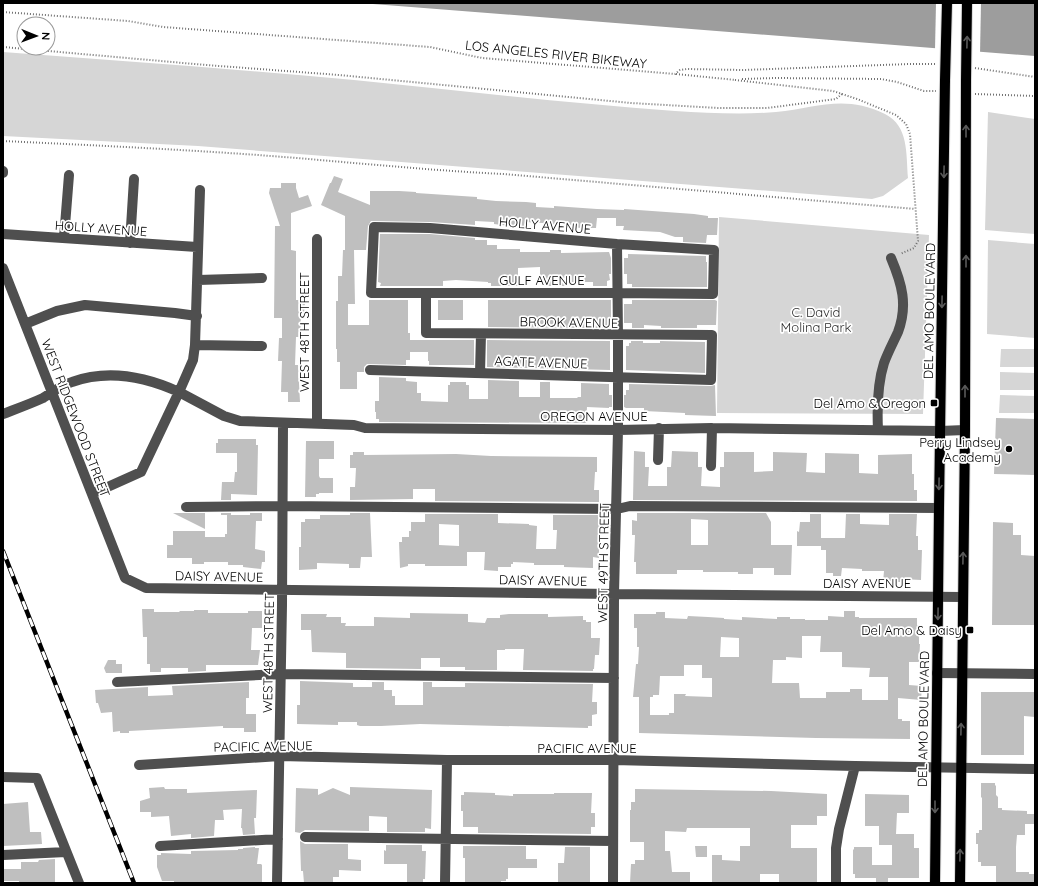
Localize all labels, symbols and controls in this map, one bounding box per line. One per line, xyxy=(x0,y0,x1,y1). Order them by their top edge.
north arrow xyxy=(16,16,56,56)
text: N xyxy=(39,32,53,40)
one-way arrow xyxy=(963,36,971,49)
street label: LOS ANGELES RIVER BIKEWAY xyxy=(464,37,648,72)
one-way arrow xyxy=(962,125,970,138)
one-way arrow xyxy=(940,165,948,178)
street label: HOLLY AVENUE xyxy=(498,213,592,237)
street label: HOLLY AVENUE xyxy=(54,217,148,239)
street label: DEL AMO BOULEVARD xyxy=(920,243,938,379)
one-way arrow xyxy=(962,255,970,268)
street label: WEST 48TH STREET xyxy=(296,272,312,392)
street label: GULF AVENUE xyxy=(499,272,585,288)
one-way arrow xyxy=(938,295,946,308)
park label: C. David Molina Park xyxy=(781,304,851,335)
street label: BROOK AVENUE xyxy=(520,313,618,331)
street label: WEST RIDGEWOOD STREET xyxy=(38,337,114,500)
street label: AGATE AVENUE xyxy=(494,352,588,372)
one-way arrow xyxy=(961,385,969,398)
place label: Del Amo & Oregon xyxy=(813,395,926,411)
marker: Del Amo & Oregon xyxy=(929,398,939,408)
street label: OREGON AVENUE xyxy=(540,408,648,424)
place label: Perry Lindsey Academy xyxy=(919,434,1001,465)
marker: Perry Lindsey Academy xyxy=(1004,444,1014,454)
one-way arrow xyxy=(935,477,943,490)
street label: WEST 49TH STREET xyxy=(594,503,612,623)
one-way arrow xyxy=(959,552,967,565)
street label: DAISY AVENUE xyxy=(175,567,263,585)
street label: DAISY AVENUE xyxy=(499,571,587,589)
street label: DAISY AVENUE xyxy=(823,575,911,591)
street label: WEST 48TH STREET xyxy=(259,593,277,713)
one-way arrow xyxy=(934,607,942,620)
place label: Del Amo & Daisy xyxy=(861,622,962,638)
marker: Del Amo & Daisy xyxy=(965,625,975,635)
street label: DEL AMO BOULEVARD xyxy=(914,651,932,787)
one-way arrow xyxy=(957,723,965,736)
street label: PACIFIC AVENUE xyxy=(213,737,313,755)
street label: PACIFIC AVENUE xyxy=(537,740,637,756)
one-way arrow xyxy=(931,800,939,813)
one-way arrow xyxy=(956,849,964,862)

